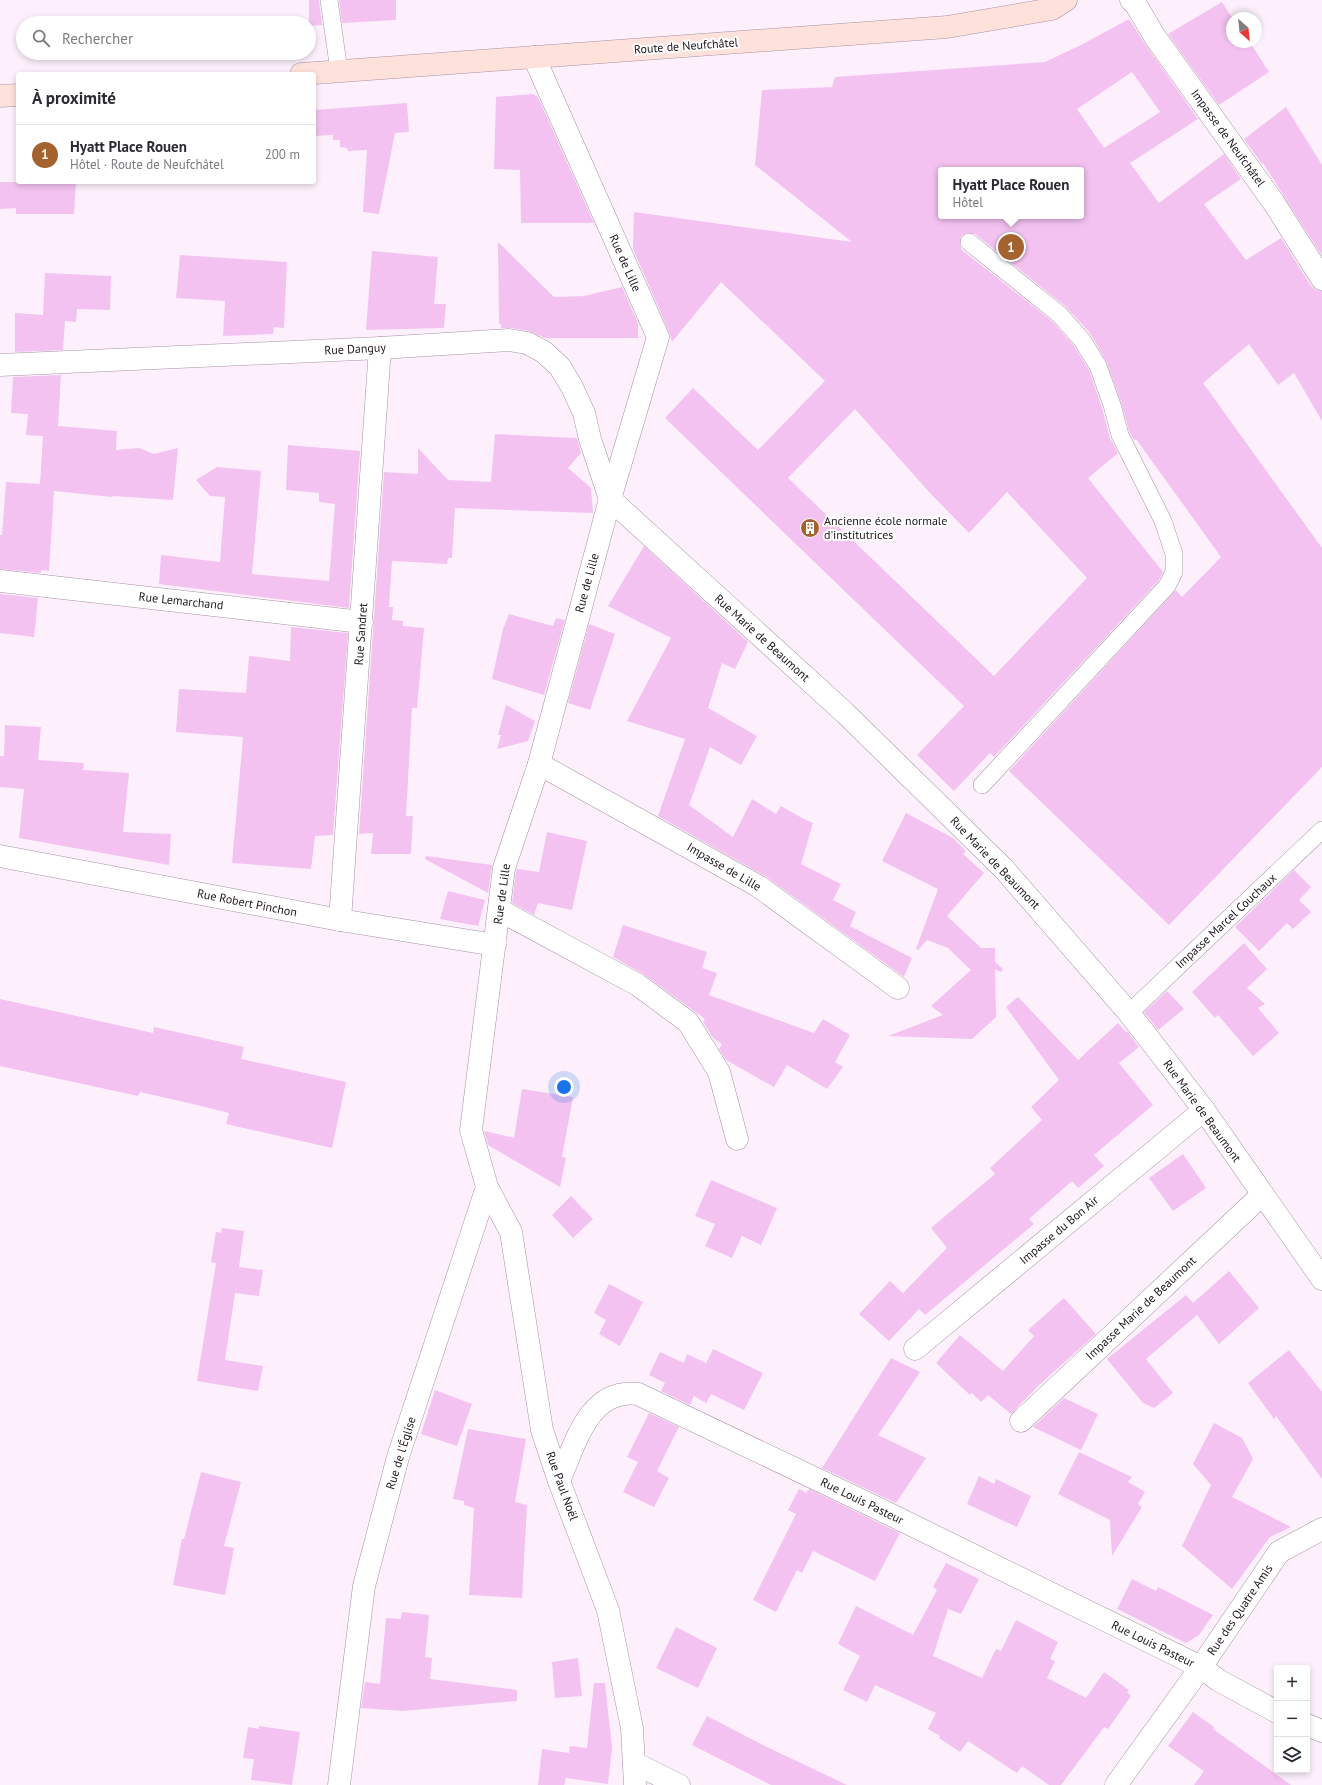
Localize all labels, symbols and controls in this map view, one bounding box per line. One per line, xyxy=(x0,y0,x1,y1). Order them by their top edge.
north arrow xyxy=(1226,12,1262,48)
search box xyxy=(16,16,316,60)
icon: search xyxy=(30,27,52,49)
text: Rechercher xyxy=(62,29,133,48)
street label: Route de Neufchâtel xyxy=(633,34,739,57)
street label: Impasse de Neufchâtel xyxy=(1188,86,1269,190)
text: À proximité xyxy=(32,87,116,109)
text: Hyatt Place Rouen xyxy=(70,137,187,156)
text: 1 xyxy=(41,146,49,163)
text: 200 m xyxy=(265,146,300,163)
text: Hôtel · Route de Neufchâtel xyxy=(70,156,224,173)
popup xyxy=(938,167,1084,219)
text: Hyatt Place Rouen xyxy=(953,175,1069,194)
text: Hôtel xyxy=(953,194,983,211)
street label: Rue de Lille xyxy=(606,232,645,294)
pin: 1 xyxy=(998,232,1024,262)
street label: Rue Danguy xyxy=(324,339,387,358)
place label: Ancienne école normale d'institutrices xyxy=(824,513,947,542)
building icon: Ancienne école normale d'institutrices xyxy=(799,517,821,539)
street label: Rue de Lille xyxy=(571,551,602,614)
street label: Rue Lemarchand xyxy=(138,589,224,612)
street label: Rue Marie de Beaumont xyxy=(712,591,813,684)
street label: Rue Sandret xyxy=(351,602,370,666)
street label: Rue Marie de Beaumont xyxy=(947,813,1043,912)
street label: Impasse de Lille xyxy=(684,839,764,894)
street label: Rue de Lille xyxy=(490,863,513,925)
street label: Impasse Marcel Couchaux xyxy=(1172,870,1279,971)
street label: Rue Robert Pinchon xyxy=(196,885,298,920)
street label: Rue Marie de Beaumont xyxy=(1160,1057,1245,1165)
your location xyxy=(554,1077,574,1097)
street label: Impasse du Bon Air xyxy=(1016,1192,1101,1267)
street label: Impasse Marie de Beaumont xyxy=(1082,1253,1199,1363)
street label: Rue de l'Église xyxy=(382,1415,419,1491)
street label: Rue Paul Noël xyxy=(543,1449,582,1523)
street label: Rue Louis Pasteur xyxy=(818,1474,906,1527)
street label: Rue des Quatre Amis xyxy=(1204,1561,1276,1658)
street label: Rue Louis Pasteur xyxy=(1109,1617,1197,1670)
map controls xyxy=(1274,1665,1310,1773)
button: + xyxy=(1274,1665,1310,1701)
button: − xyxy=(1274,1701,1310,1737)
button: layers xyxy=(1274,1737,1310,1773)

